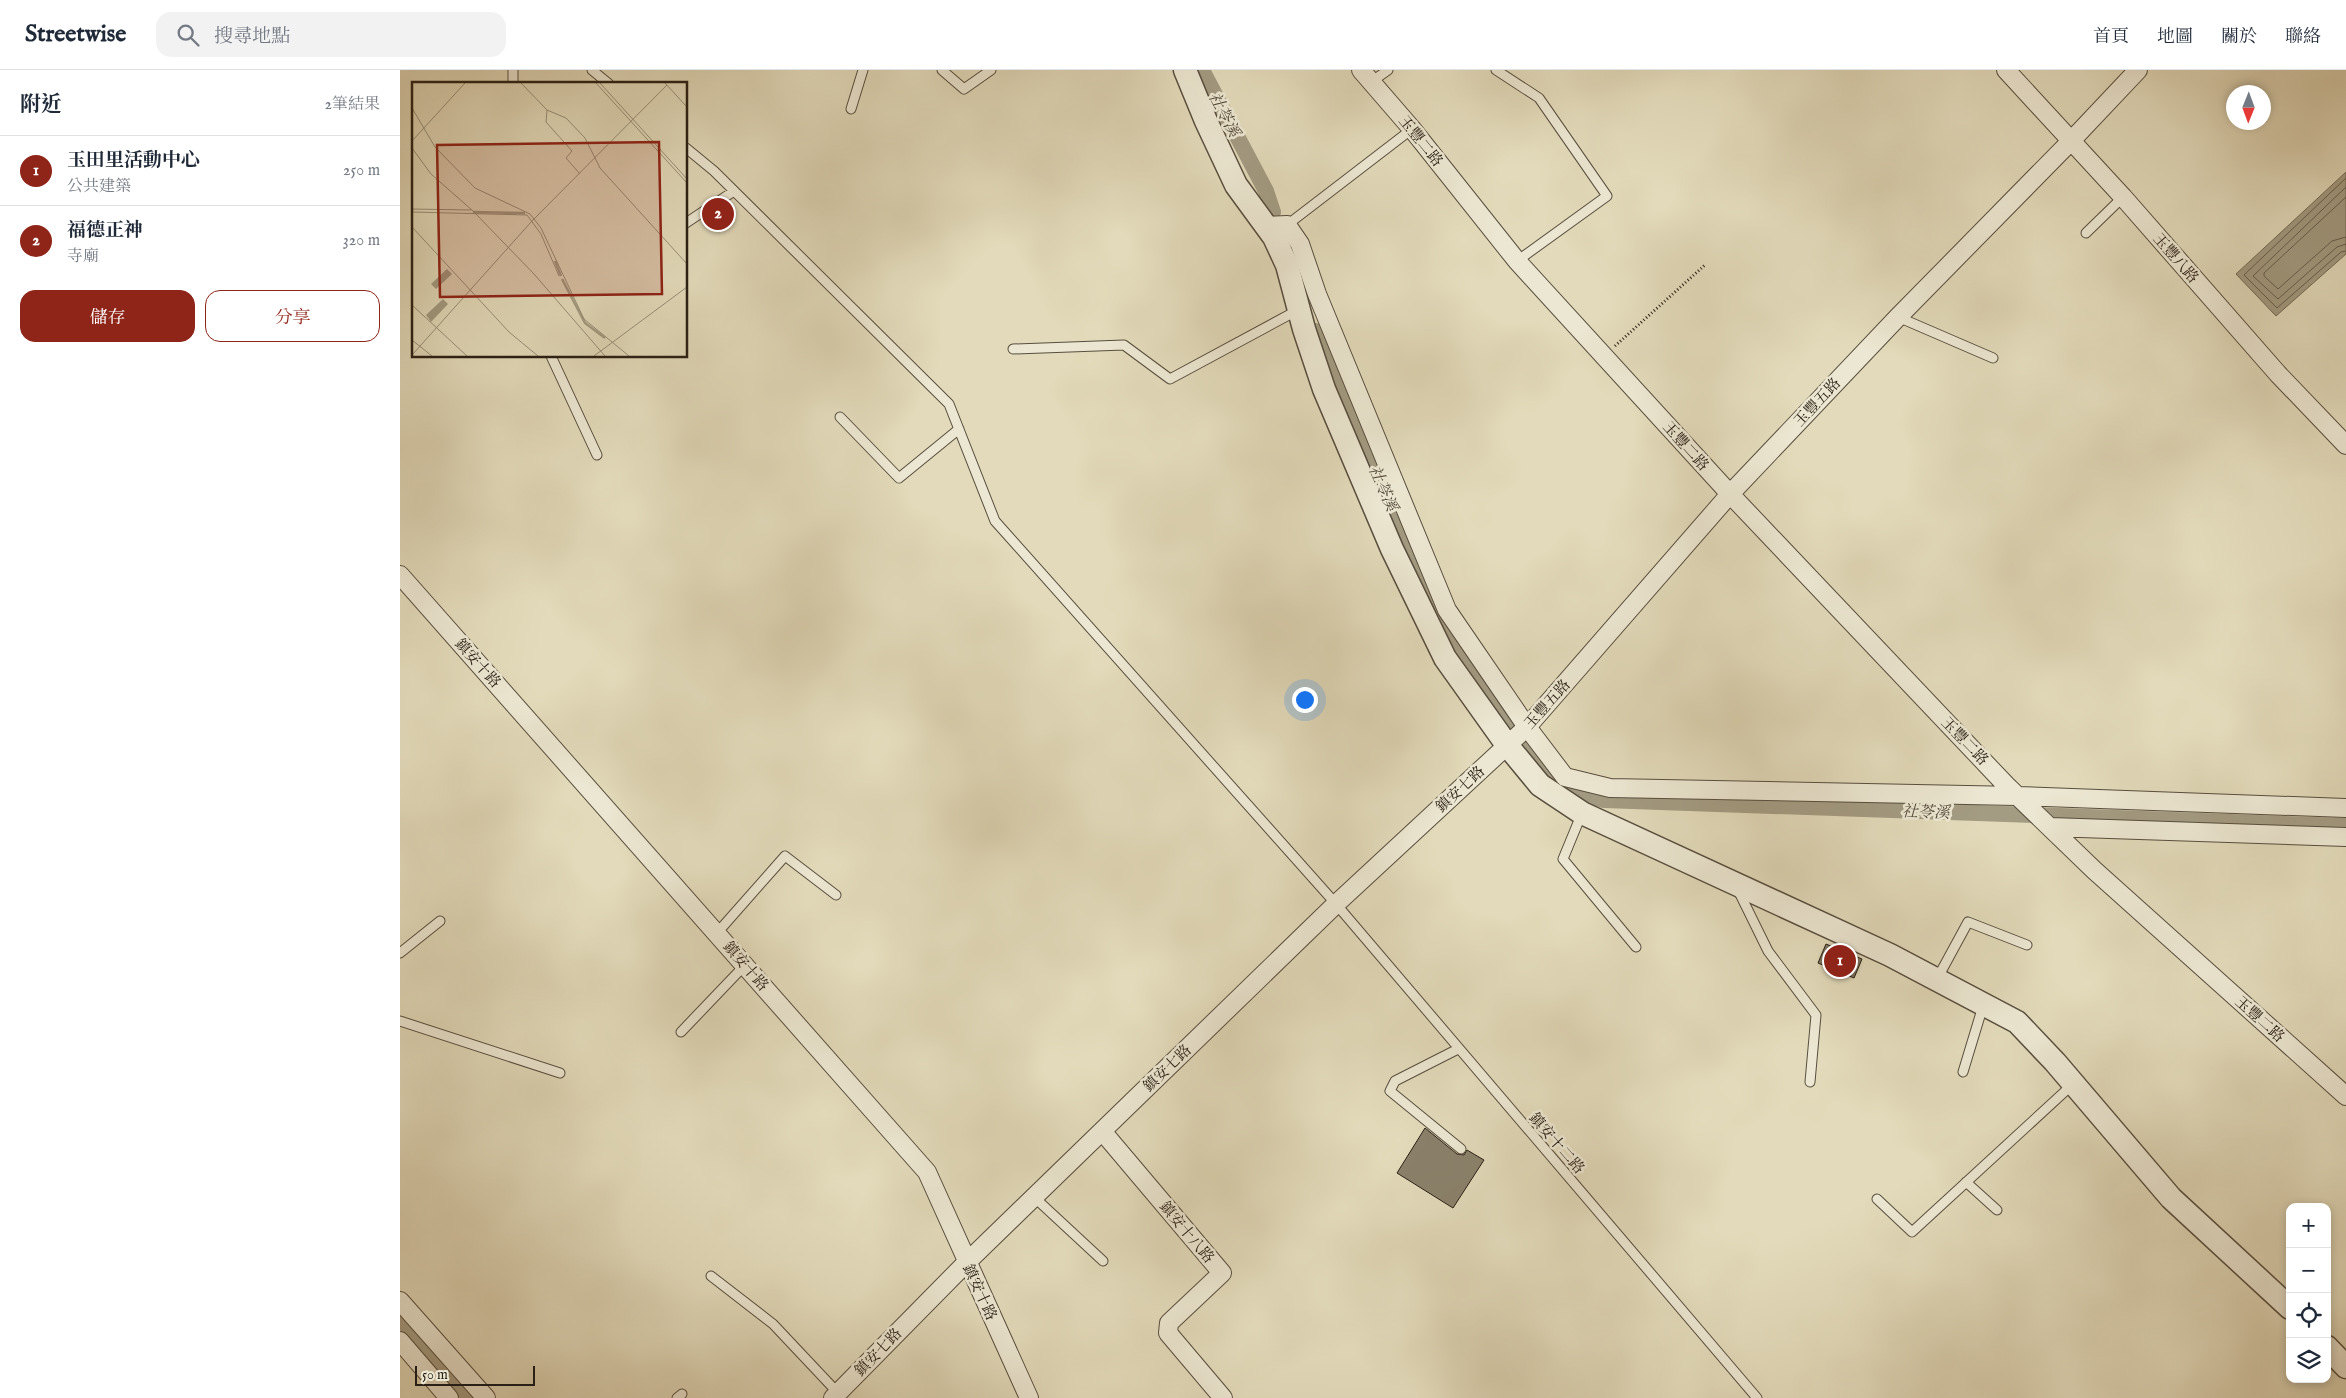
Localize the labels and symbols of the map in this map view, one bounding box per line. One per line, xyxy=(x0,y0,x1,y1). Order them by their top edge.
inset map xyxy=(412,82,688,358)
north arrow xyxy=(2226,85,2271,130)
water label: 社苓溪 xyxy=(1203,89,1244,143)
street label: 玉豐二路 xyxy=(1394,112,1447,171)
pin: 2 xyxy=(702,195,734,233)
street label: 玉豐八路 xyxy=(2149,229,2202,287)
street label: 玉豐五路 xyxy=(1790,374,1845,431)
street label: 玉豐二路 xyxy=(1658,418,1713,475)
water label: 社苓溪 xyxy=(1363,463,1402,517)
street label: 鎮安十路 xyxy=(450,635,505,692)
street label: 玉豐五路 xyxy=(1520,676,1575,733)
your location xyxy=(1292,687,1318,713)
street label: 玉豐二路 xyxy=(1937,713,1992,770)
street label: 鎮安七路 xyxy=(1432,762,1489,817)
water label: 社苓溪 xyxy=(1902,802,1952,824)
street label: 鎮安十路 xyxy=(719,937,772,995)
pin: 1 xyxy=(1824,942,1856,980)
street label: 玉豐二路 xyxy=(2231,992,2288,1047)
street label: 鎮安七路 xyxy=(1139,1041,1196,1096)
street label: 鎮安十二路 xyxy=(1525,1109,1588,1178)
street label: 鎮安十八路 xyxy=(1155,1197,1218,1267)
street label: 鎮安十路 xyxy=(958,1261,1001,1323)
street label: 鎮安七路 xyxy=(851,1324,906,1381)
scale bar xyxy=(415,1363,535,1386)

